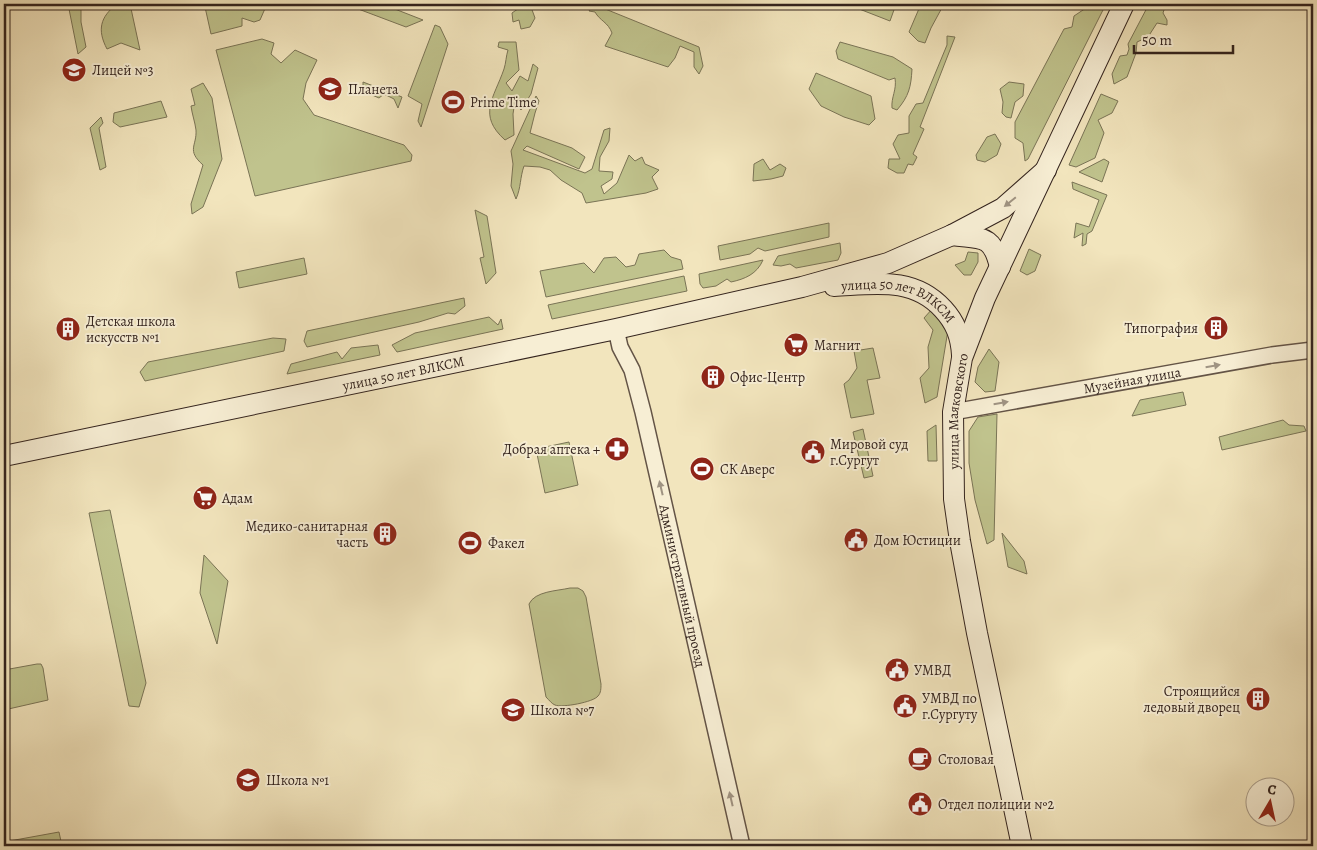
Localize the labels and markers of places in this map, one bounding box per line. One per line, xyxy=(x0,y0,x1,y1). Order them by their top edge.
school or university icon: Лицей №3 xyxy=(61,57,87,83)
place label: Лицей №3 xyxy=(92,61,154,80)
school or university icon: Планета xyxy=(317,76,343,102)
place label: Планета xyxy=(348,80,399,99)
sports icon: Prime Time xyxy=(440,89,466,115)
place label: Prime Time xyxy=(470,93,537,112)
place label: Детская школа искусств №1 xyxy=(86,312,176,347)
building icon: Типография xyxy=(1203,315,1229,341)
building icon: Детская школа искусств №1 xyxy=(55,316,81,342)
place label: Типография xyxy=(1124,319,1198,338)
supermarket icon: Магнит xyxy=(783,332,809,358)
place label: Магнит xyxy=(814,336,861,355)
building icon: Офис-Центр xyxy=(700,364,726,390)
place label: Офис-Центр xyxy=(730,368,805,387)
place label: Мировой суд г.Сургут xyxy=(830,435,908,470)
pharmacy icon: Добрая аптека + xyxy=(604,436,630,462)
public building icon: Мировой суд г.Сургут xyxy=(800,439,826,465)
place label: Добрая аптека + xyxy=(503,440,600,459)
sports icon: СК Аверс xyxy=(689,456,715,482)
place label: СК Аверс xyxy=(720,460,775,479)
supermarket icon: Адам xyxy=(192,485,218,511)
place label: Адам xyxy=(221,489,253,508)
place label: Медико-санитарная часть xyxy=(245,517,368,552)
building icon: Медико-санитарная часть xyxy=(372,521,398,547)
public building icon: Дом Юстиции xyxy=(843,527,869,553)
sports icon: Факел xyxy=(457,530,483,556)
place label: Дом Юстиции xyxy=(874,531,961,550)
place label: Факел xyxy=(488,534,525,553)
public building icon: УМВД xyxy=(884,657,910,683)
place label: УМВД xyxy=(914,661,951,680)
place label: Строящийся ледовый дворец xyxy=(1144,682,1240,717)
building icon: Строящийся ледовый дворец xyxy=(1245,686,1271,712)
place label: УМВД по г.Сургуту xyxy=(922,689,978,724)
public building icon: УМВД по г.Сургуту xyxy=(892,693,918,719)
school or university icon: Школа №7 xyxy=(500,697,526,723)
place label: Школа №7 xyxy=(530,701,594,720)
cafe icon: Столовая xyxy=(907,746,933,772)
place label: Столовая xyxy=(938,750,994,769)
school or university icon: Школа №1 xyxy=(235,767,261,793)
place label: Школа №1 xyxy=(266,771,329,790)
public building icon: Отдел полиции №2 xyxy=(907,791,933,817)
place label: Отдел полиции №2 xyxy=(938,795,1054,814)

